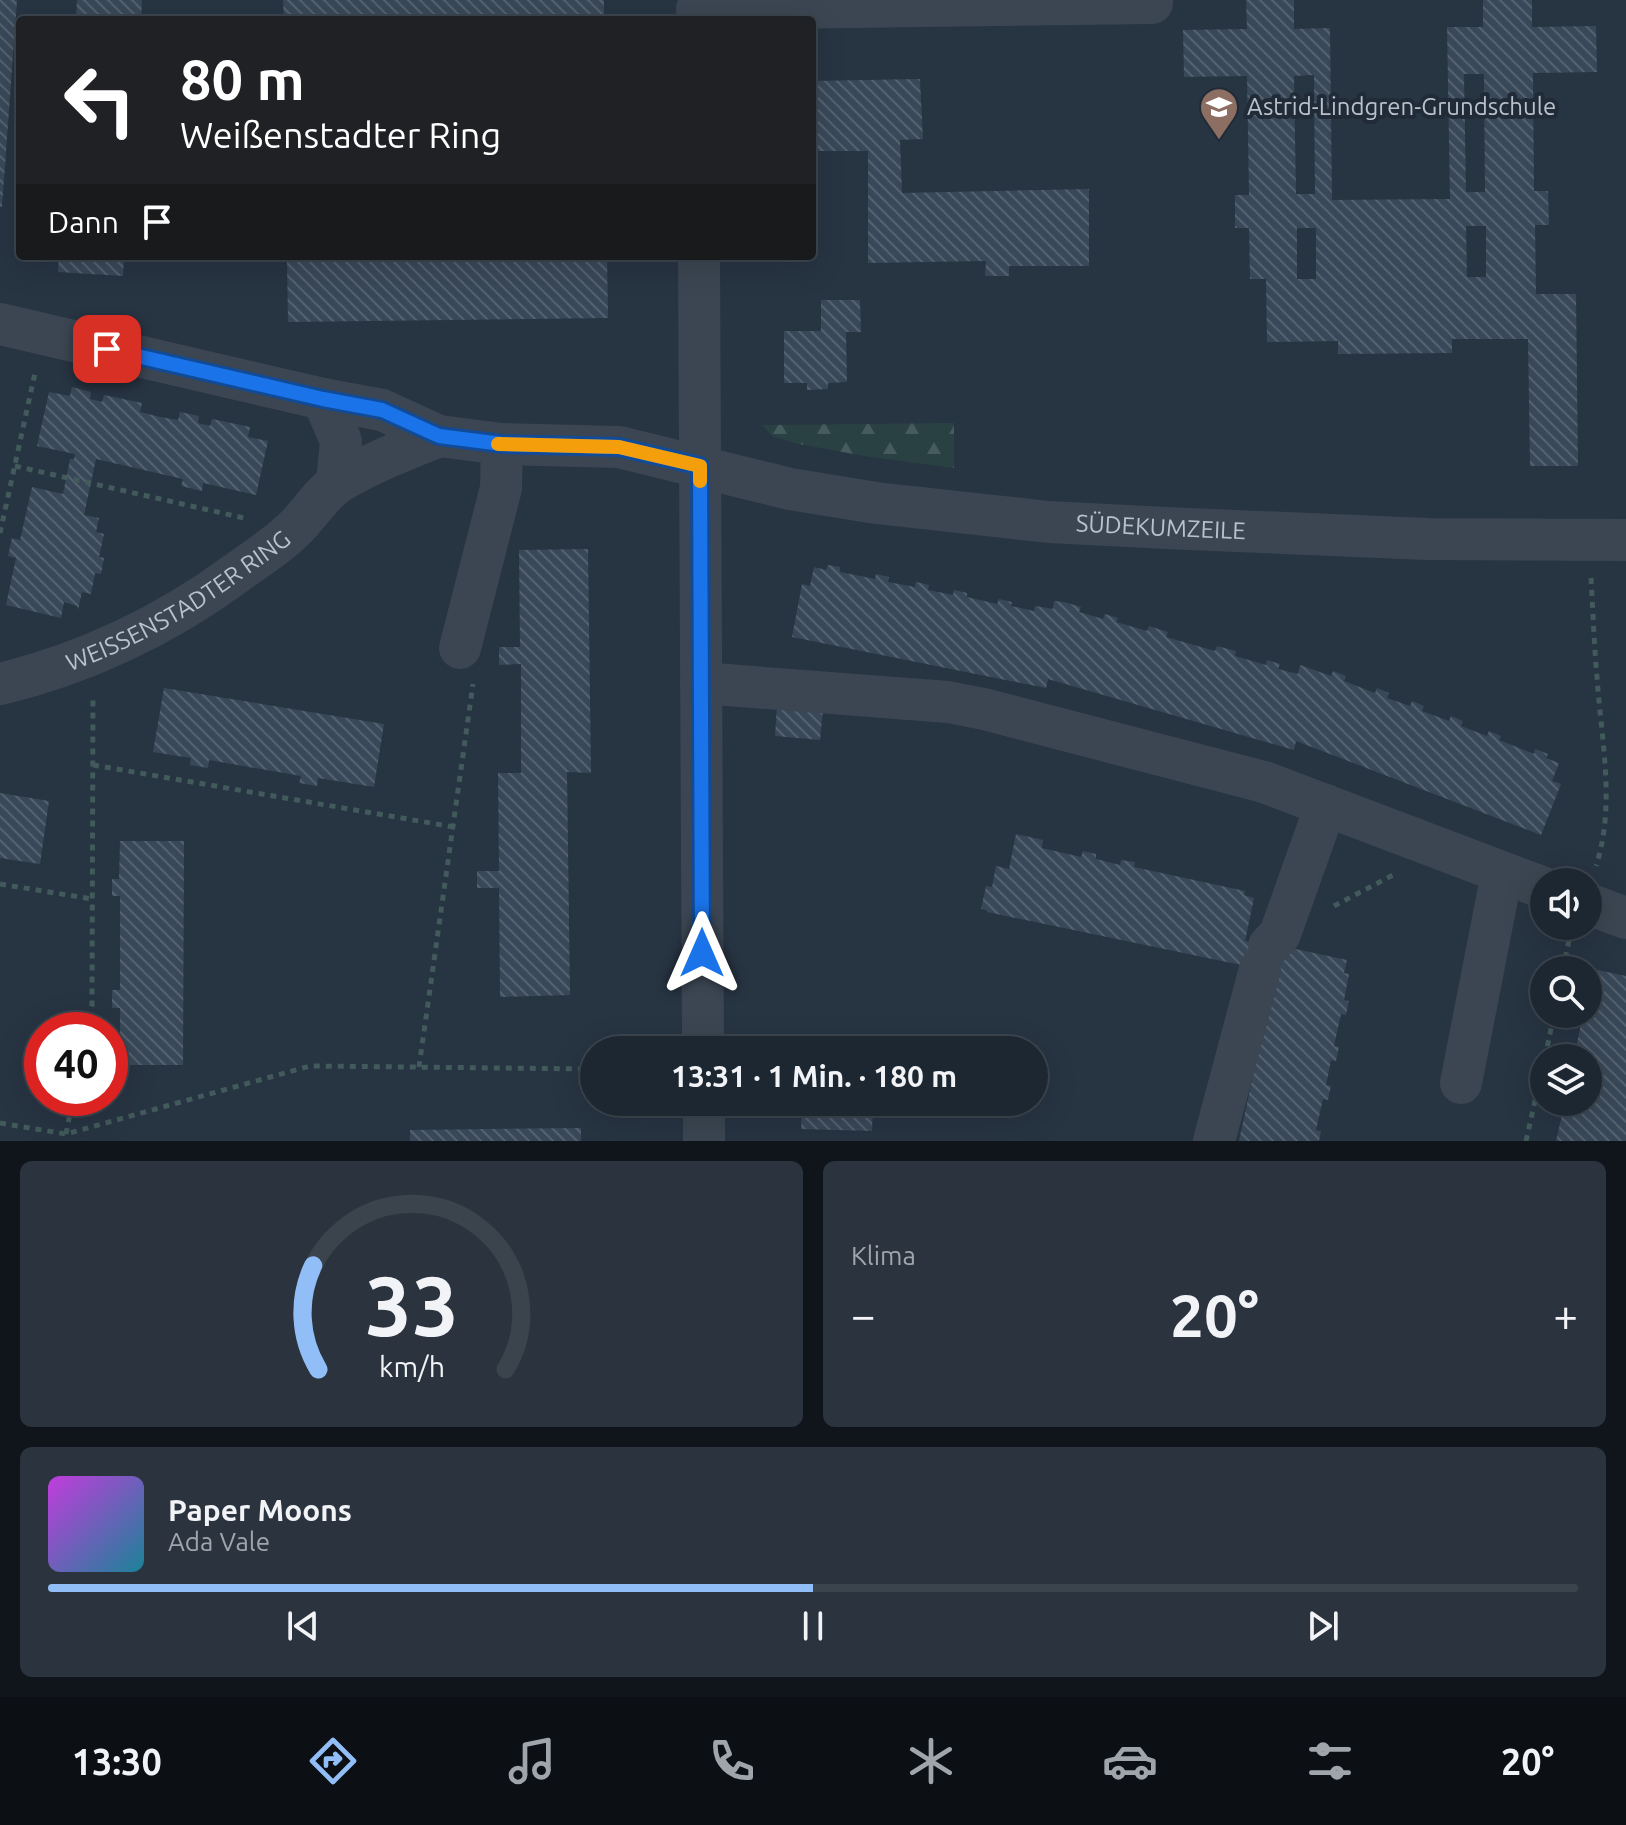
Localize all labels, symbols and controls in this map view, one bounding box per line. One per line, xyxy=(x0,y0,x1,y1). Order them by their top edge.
icon: left xyxy=(48,48,152,152)
text: 80 m xyxy=(180,48,305,111)
school or university icon: Astrid-Lindgren-Grundschule xyxy=(1198,86,1240,141)
place label: Astrid-Lindgren-Grundschule xyxy=(1247,93,1556,120)
text: Weißenstadter Ring xyxy=(180,114,501,155)
icon: arrive xyxy=(135,200,179,244)
text: Dann xyxy=(48,205,119,239)
pin xyxy=(73,315,141,383)
icon: arrive xyxy=(85,327,129,371)
street label: SÜDEKUMZEILE xyxy=(1075,509,1246,544)
street label: WEISSENSTADTER RING xyxy=(62,525,295,676)
map controls xyxy=(1530,868,1602,1116)
button: sound xyxy=(1530,868,1602,940)
position arrow xyxy=(660,911,744,995)
button: search xyxy=(1530,956,1602,1028)
speed limit sign: 40 xyxy=(24,1012,128,1116)
button: layers xyxy=(1530,1044,1602,1116)
text: 13:31 · 1 Min. · 180 m xyxy=(671,1059,957,1093)
text: Klima xyxy=(851,1241,916,1270)
text: 33 xyxy=(365,1258,458,1352)
text: 20° xyxy=(1170,1281,1259,1348)
text: − xyxy=(851,1290,876,1339)
text: + xyxy=(1553,1290,1578,1339)
text: km/h xyxy=(379,1350,445,1382)
text: Paper Moons xyxy=(168,1493,352,1527)
text: Ada Vale xyxy=(168,1527,270,1556)
icon: previous xyxy=(281,1604,325,1648)
icon: pause xyxy=(791,1604,835,1648)
icon: next xyxy=(1301,1604,1345,1648)
icon: directions xyxy=(305,1733,361,1789)
icon: music xyxy=(504,1733,560,1789)
icon: phone xyxy=(704,1733,760,1789)
icon: climate xyxy=(903,1733,959,1789)
icon: car xyxy=(1102,1733,1158,1789)
icon: filters xyxy=(1302,1733,1358,1789)
text: 13:30 xyxy=(72,1741,162,1782)
text: 20° xyxy=(1501,1741,1554,1782)

